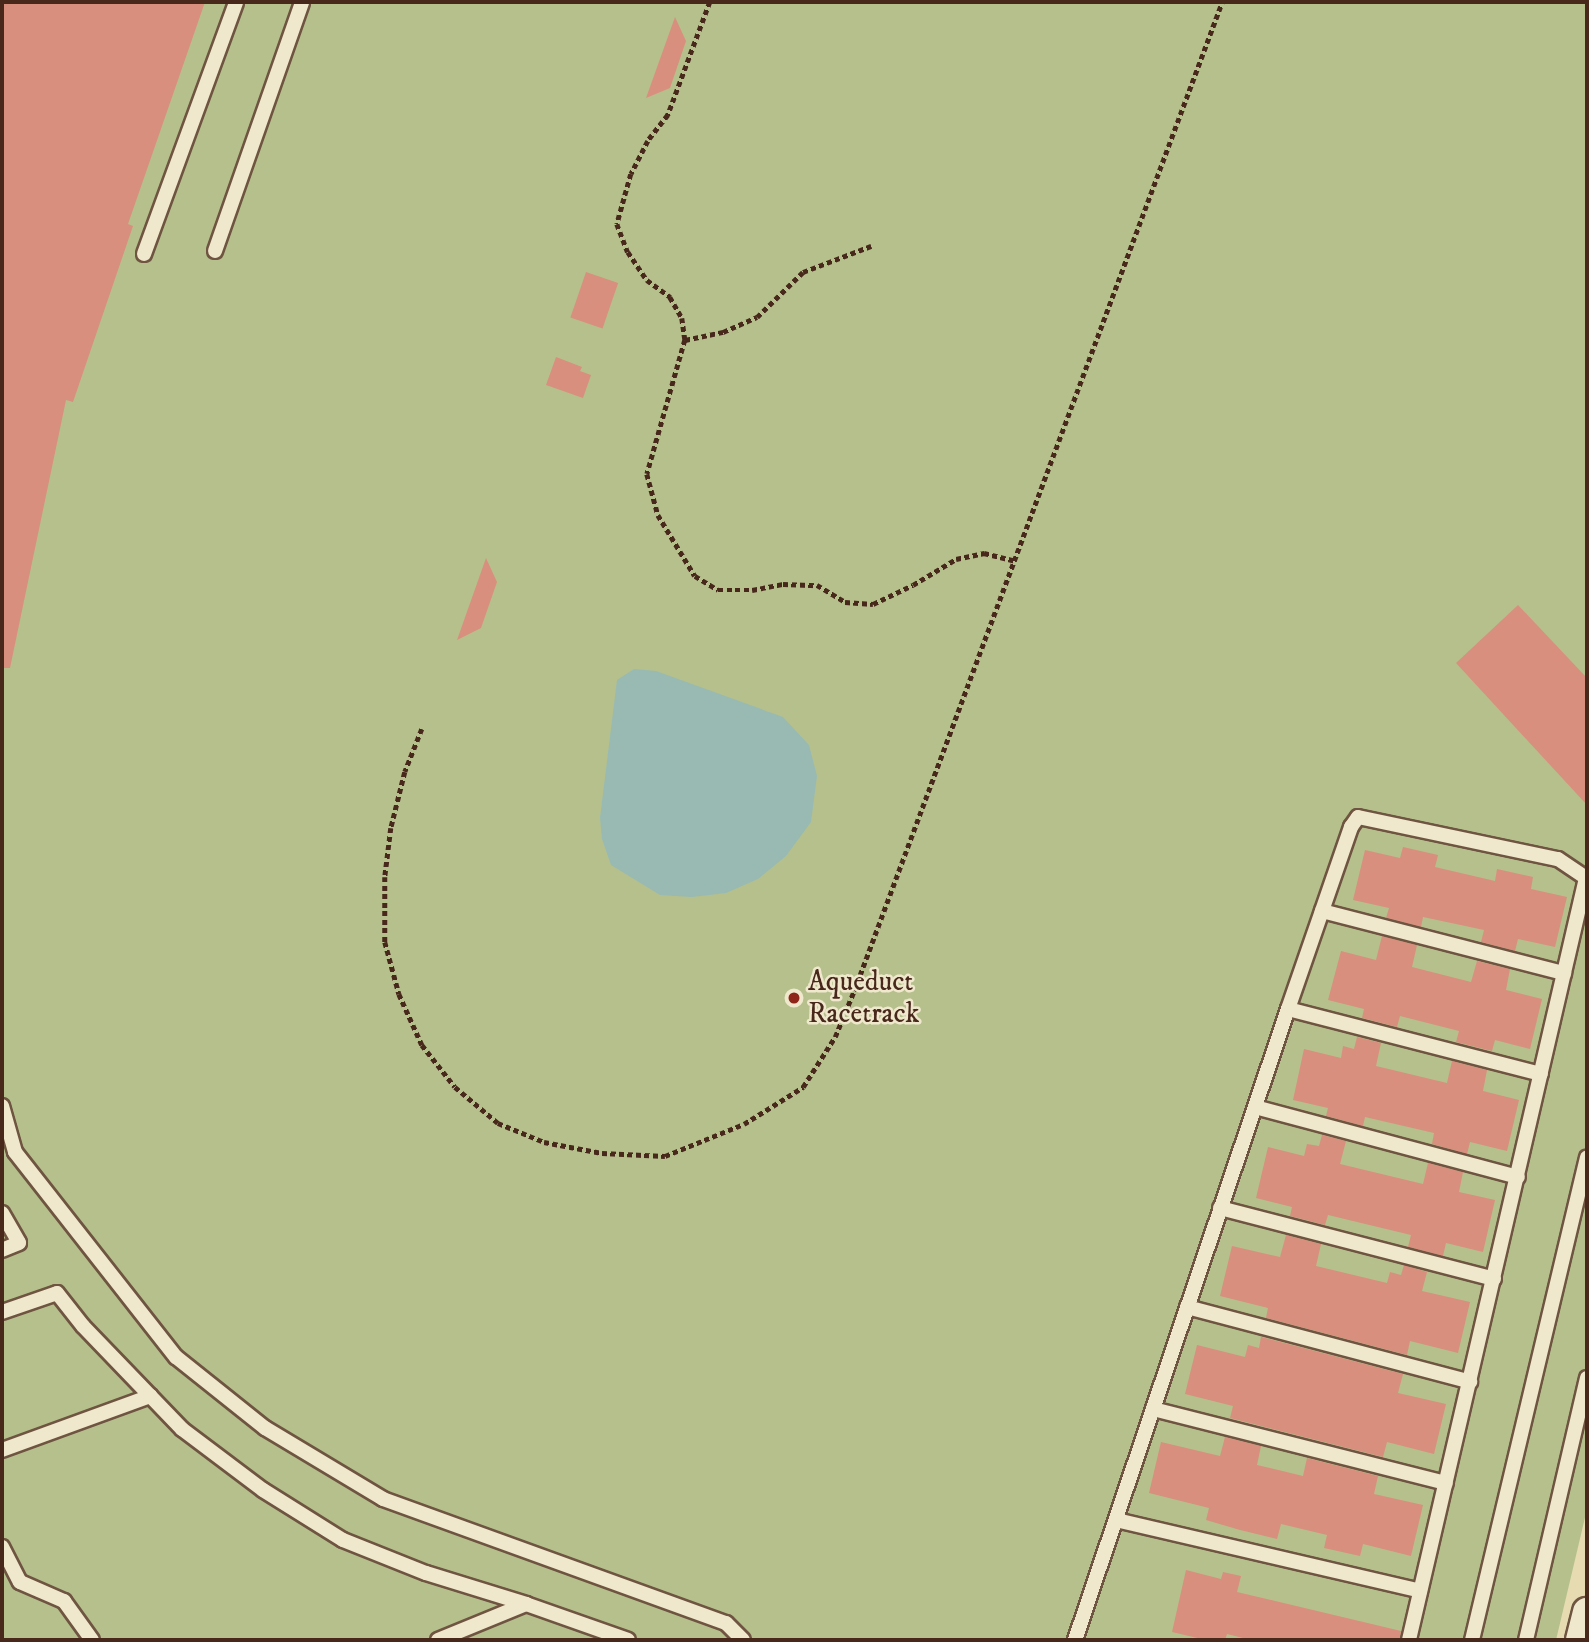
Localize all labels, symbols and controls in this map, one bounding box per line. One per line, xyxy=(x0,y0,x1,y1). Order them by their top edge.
place label: Aqueduct Racetrack xyxy=(808,965,919,1031)
marker: Aqueduct Racetrack xyxy=(786,990,802,1006)

